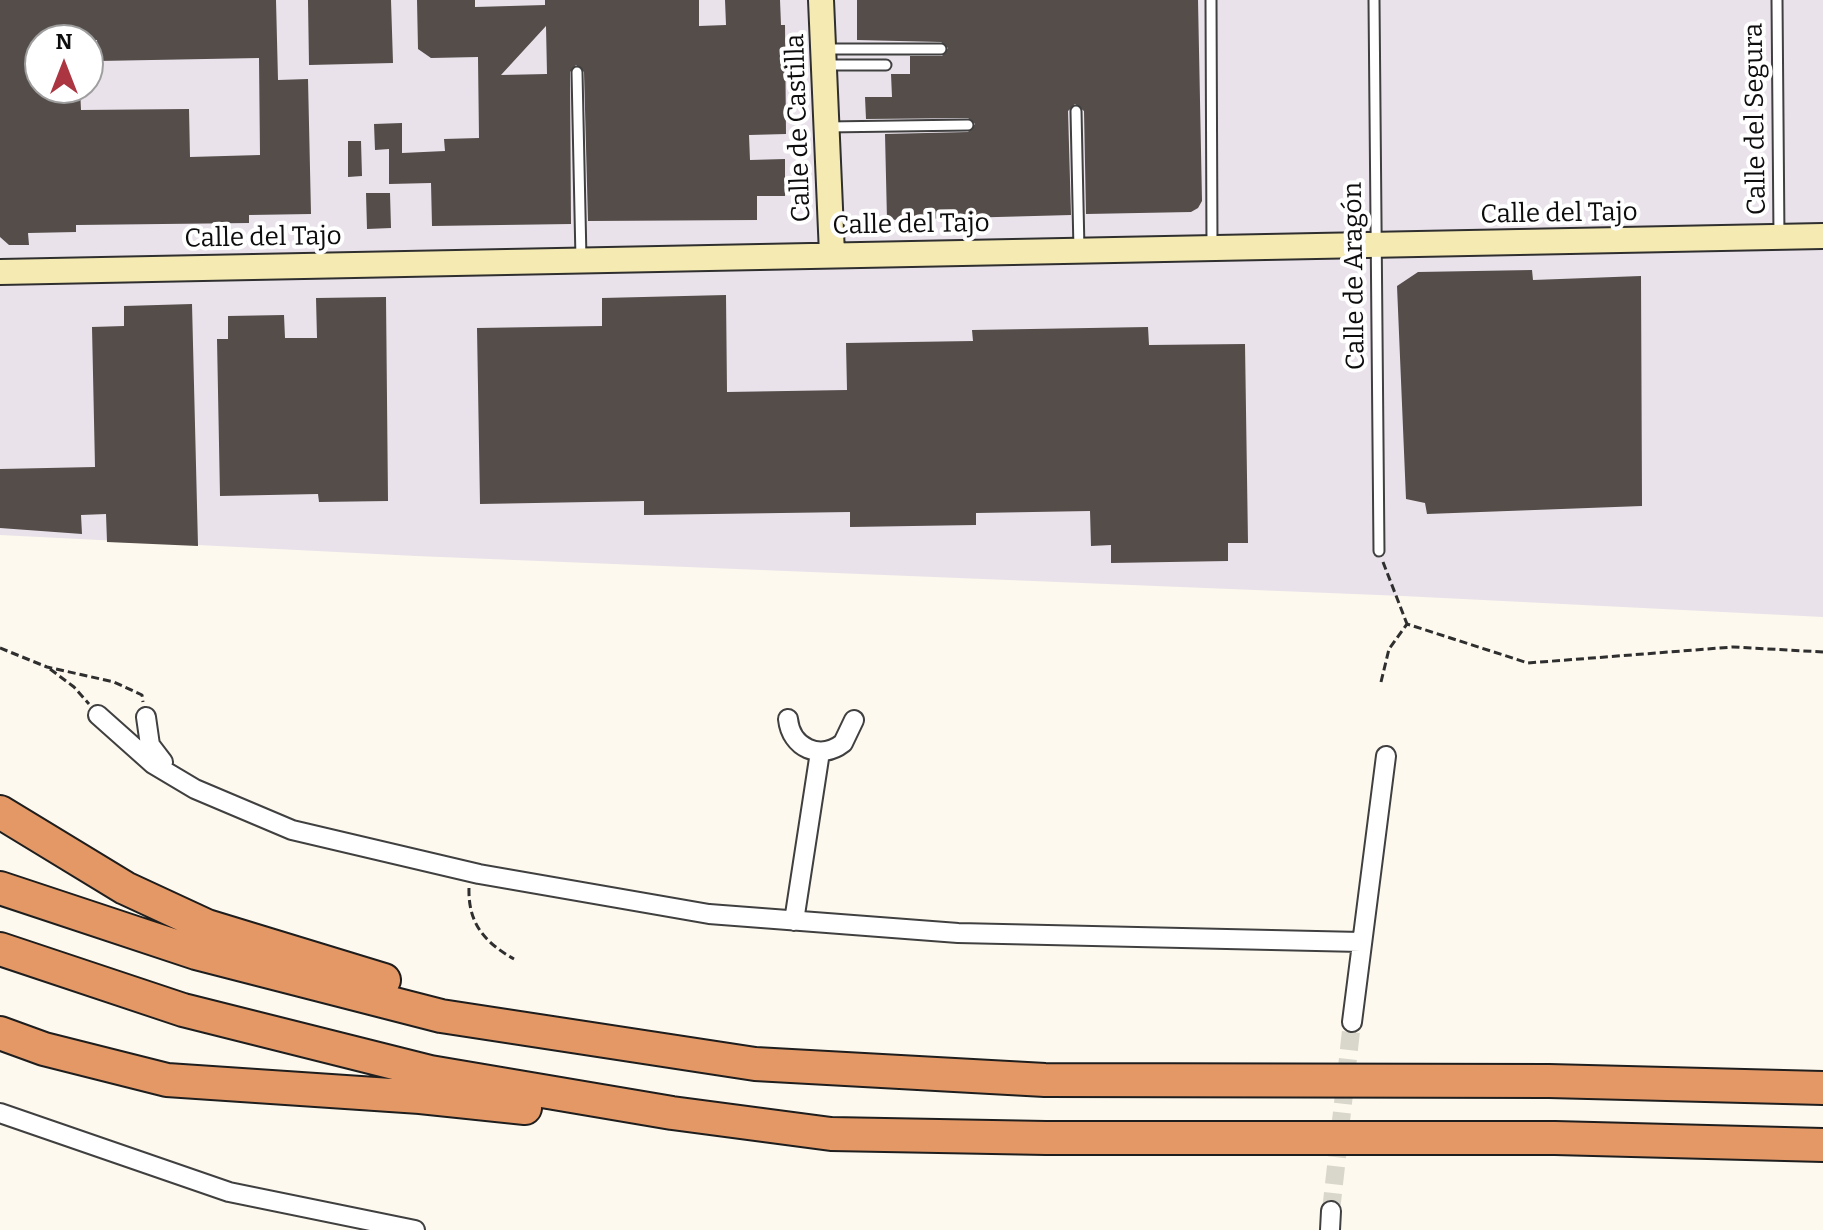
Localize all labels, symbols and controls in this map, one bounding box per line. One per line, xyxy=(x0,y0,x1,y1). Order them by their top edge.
street label: Calle del Segura xyxy=(1739,23,1773,215)
north arrow xyxy=(24,24,104,104)
text: N xyxy=(56,28,72,55)
street label: Calle de Castilla xyxy=(780,33,818,223)
street label: Calle de Aragón xyxy=(1338,182,1372,370)
street label: Calle del Tajo xyxy=(1480,197,1638,231)
street label: Calle del Tajo xyxy=(832,208,990,242)
street label: Calle del Tajo xyxy=(184,221,342,255)

